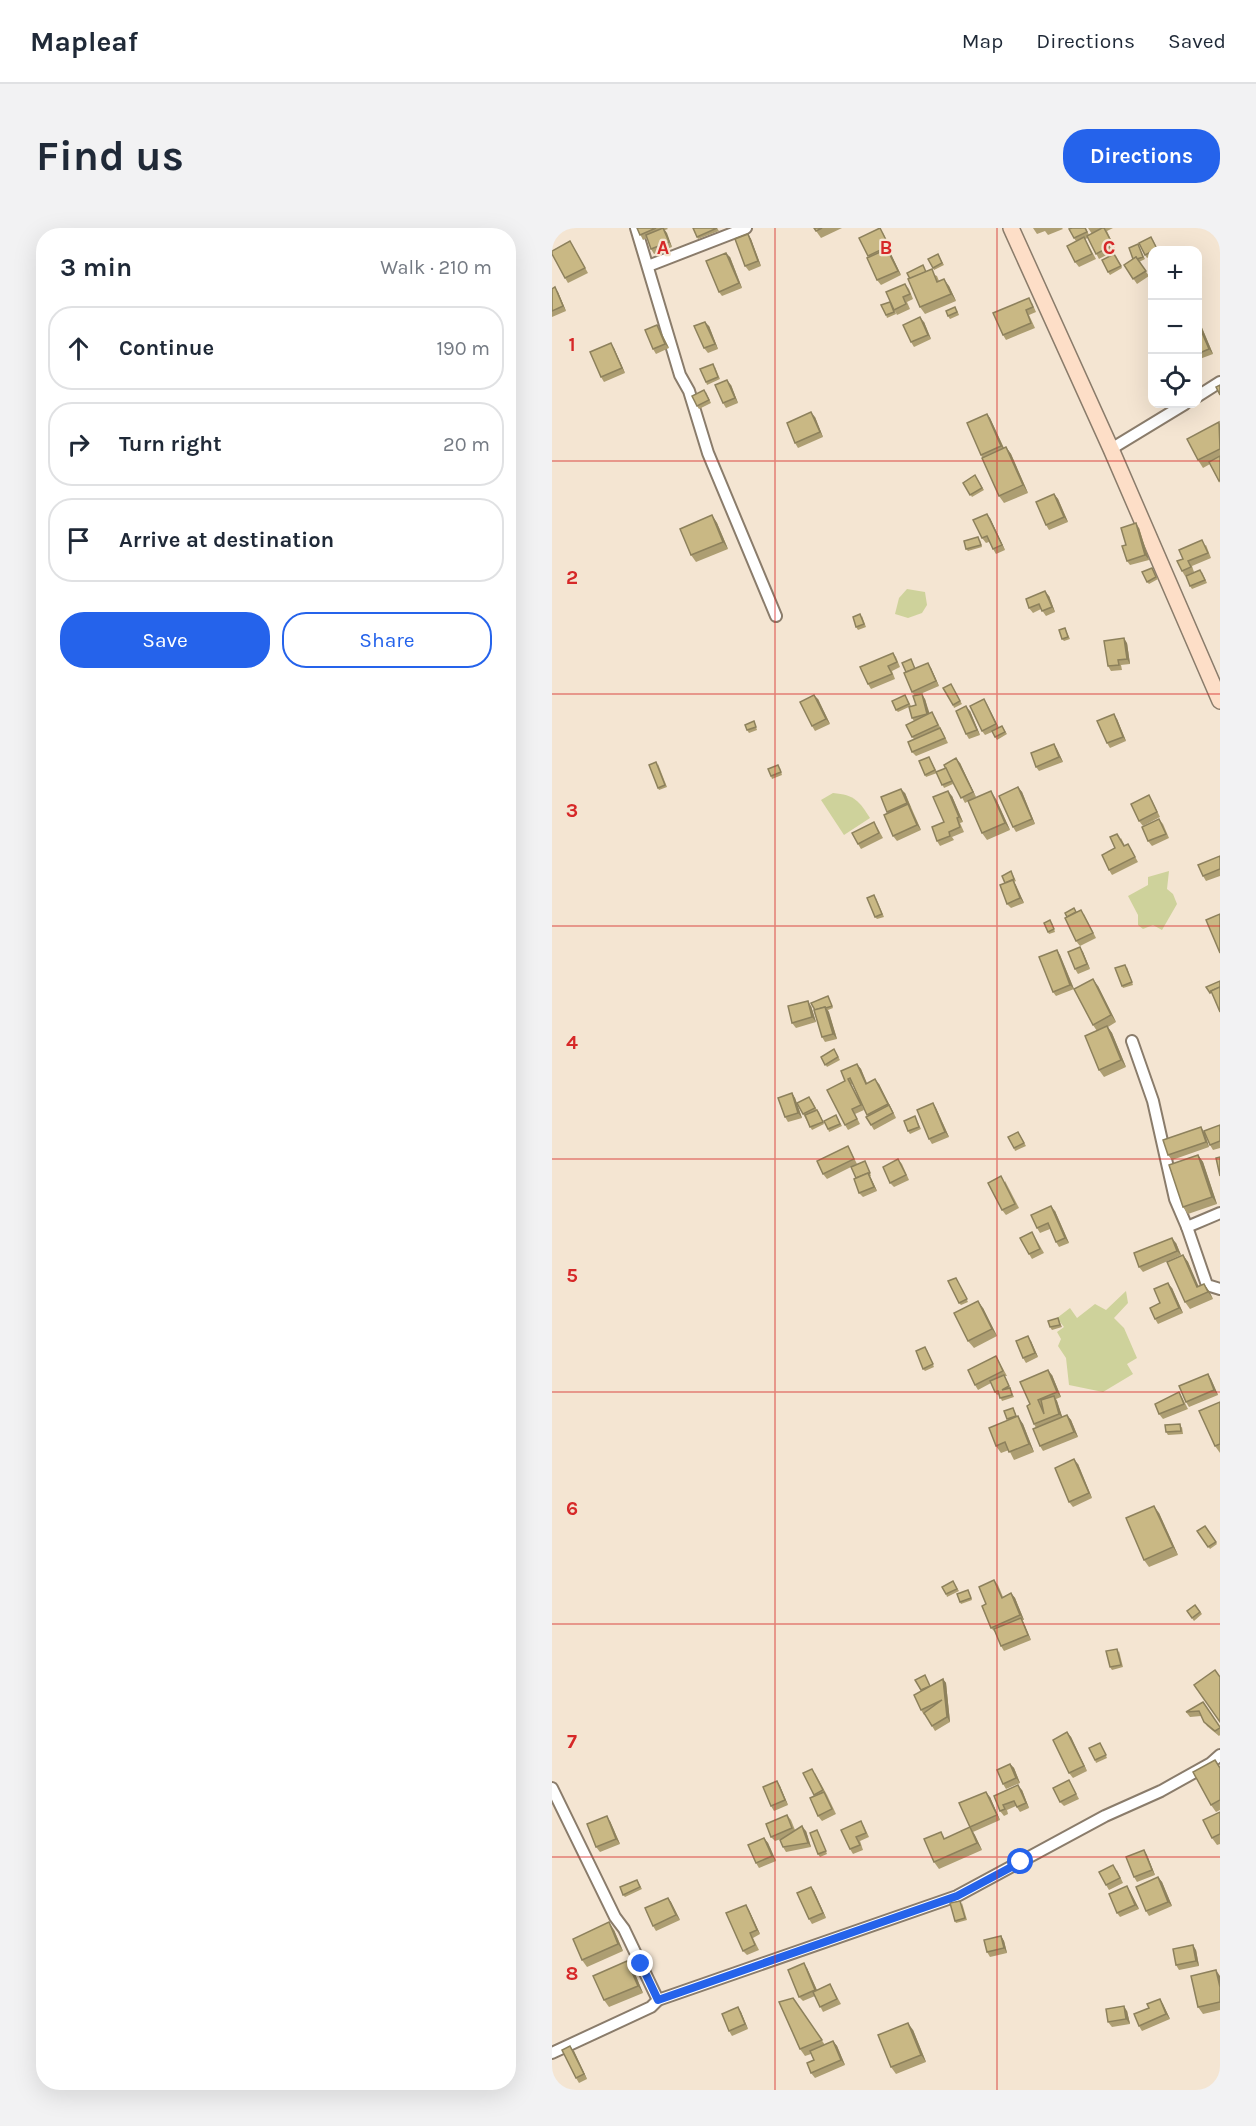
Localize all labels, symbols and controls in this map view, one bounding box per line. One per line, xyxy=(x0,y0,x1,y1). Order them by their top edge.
text: Mapleaf xyxy=(30,25,138,58)
text: Map xyxy=(962,29,1003,53)
text: Directions xyxy=(1036,29,1135,53)
text: Saved xyxy=(1168,29,1226,53)
button: Directions xyxy=(1063,129,1220,183)
text: Find us xyxy=(36,131,184,181)
text: A xyxy=(657,236,670,259)
text: B xyxy=(880,236,892,259)
text: C xyxy=(1103,236,1115,259)
map controls xyxy=(1148,246,1202,408)
button: + xyxy=(1148,246,1202,300)
text: 3 min xyxy=(60,252,132,283)
text: Walk · 210 m xyxy=(380,256,492,279)
button: − xyxy=(1148,300,1202,354)
icon: ahead xyxy=(62,332,95,365)
text: 1 xyxy=(568,333,576,356)
text: Continue xyxy=(119,335,214,361)
text: 190 m xyxy=(436,337,490,360)
button: locate xyxy=(1148,354,1202,408)
icon: right xyxy=(62,428,95,461)
text: Turn right xyxy=(119,431,222,457)
text: 20 m xyxy=(443,433,490,456)
icon: arrive xyxy=(62,524,95,557)
text: Arrive at destination xyxy=(119,527,334,553)
text: 2 xyxy=(566,566,578,589)
button: Save xyxy=(60,612,270,668)
button: Share xyxy=(282,612,492,668)
text: 3 xyxy=(566,799,578,822)
text: 4 xyxy=(566,1031,578,1054)
text: 5 xyxy=(566,1264,578,1287)
text: 6 xyxy=(566,1497,578,1520)
text: 7 xyxy=(567,1730,577,1753)
route start xyxy=(1007,1848,1033,1874)
route end xyxy=(627,1950,653,1976)
text: 8 xyxy=(566,1962,578,1985)

